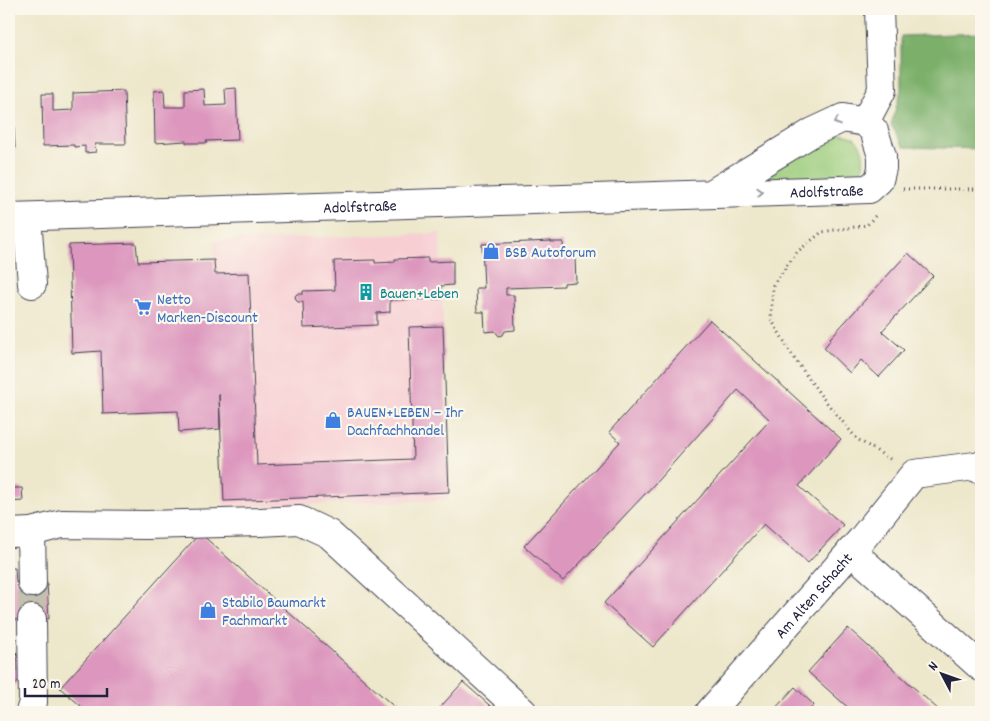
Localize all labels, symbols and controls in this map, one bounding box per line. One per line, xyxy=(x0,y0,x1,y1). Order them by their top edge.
one-way arrow xyxy=(833,116,841,126)
street label: Adolfstraße xyxy=(789,180,864,206)
one-way arrow xyxy=(756,187,764,197)
street label: Adolfstraße xyxy=(323,195,397,221)
shop icon: BSB Autoforum xyxy=(481,241,501,261)
place label: BSB Autoforum xyxy=(505,242,596,265)
building icon: Bauen+Leben xyxy=(356,282,376,302)
place label: Bauen+Leben xyxy=(380,283,459,306)
place label: Netto Marken-Discount xyxy=(157,289,258,330)
supermarket icon: Netto Marken-Discount xyxy=(133,297,153,317)
place label: BAUEN+LEBEN – Ihr Dachfachhandel xyxy=(347,402,463,443)
shop icon: BAUEN+LEBEN – Ihr Dachfachhandel xyxy=(323,410,343,430)
street label: Am Alten Schacht xyxy=(771,548,859,645)
place label: Stabilo Baumarkt Fachmarkt xyxy=(222,592,326,633)
shop icon: Stabilo Baumarkt Fachmarkt xyxy=(198,600,218,620)
north arrow xyxy=(918,648,968,698)
text: N xyxy=(924,658,944,676)
scale bar xyxy=(25,666,108,698)
text: 20 m xyxy=(32,674,60,696)

